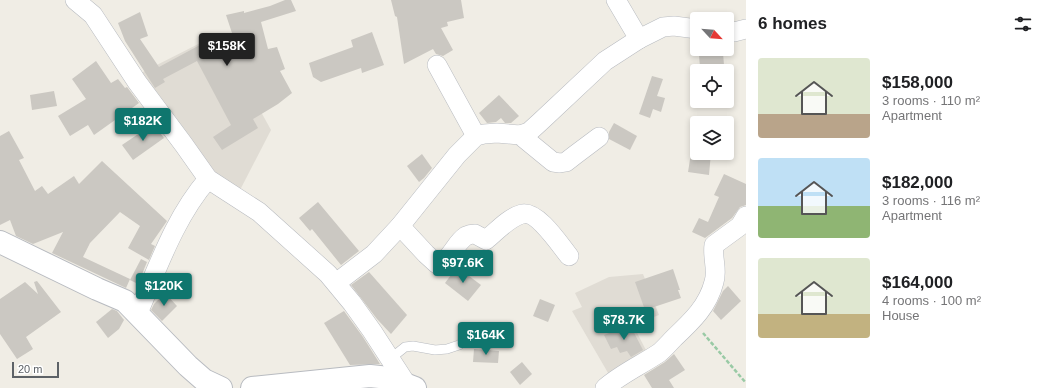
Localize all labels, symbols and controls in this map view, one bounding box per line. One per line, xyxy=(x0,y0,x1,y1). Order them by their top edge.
north arrow xyxy=(690,12,734,56)
map controls xyxy=(690,12,734,160)
icon: filters xyxy=(1012,13,1034,35)
text: 6 homes xyxy=(758,14,827,33)
pin: $158K xyxy=(199,33,255,67)
text: $158K xyxy=(208,38,246,53)
button: locate xyxy=(690,64,734,108)
text: $158,000 xyxy=(882,73,953,92)
icon: home xyxy=(790,74,838,122)
text: 3 rooms · 110 m² xyxy=(882,93,980,108)
pin: $182K xyxy=(115,108,171,142)
text: Apartment xyxy=(882,108,942,123)
text: $182K xyxy=(124,113,162,128)
button: layers xyxy=(690,116,734,160)
text: $182,000 xyxy=(882,173,953,192)
icon: home xyxy=(790,174,838,222)
text: 3 rooms · 116 m² xyxy=(882,193,980,208)
text: Apartment xyxy=(882,208,942,223)
pin: $97.6K xyxy=(430,250,496,284)
text: $97.6K xyxy=(442,255,484,270)
pin: $120K xyxy=(136,273,192,307)
text: $164,000 xyxy=(882,273,953,292)
icon: home xyxy=(790,274,838,322)
text: $120K xyxy=(145,278,183,293)
text: 4 rooms · 100 m² xyxy=(882,293,981,308)
pin: $78.7K xyxy=(591,307,657,341)
text: House xyxy=(882,308,920,323)
text: $78.7K xyxy=(603,312,645,327)
pin: $164K xyxy=(458,322,514,356)
text: $164K xyxy=(467,327,505,342)
scale bar xyxy=(12,360,59,379)
text: 20 m xyxy=(18,363,42,375)

